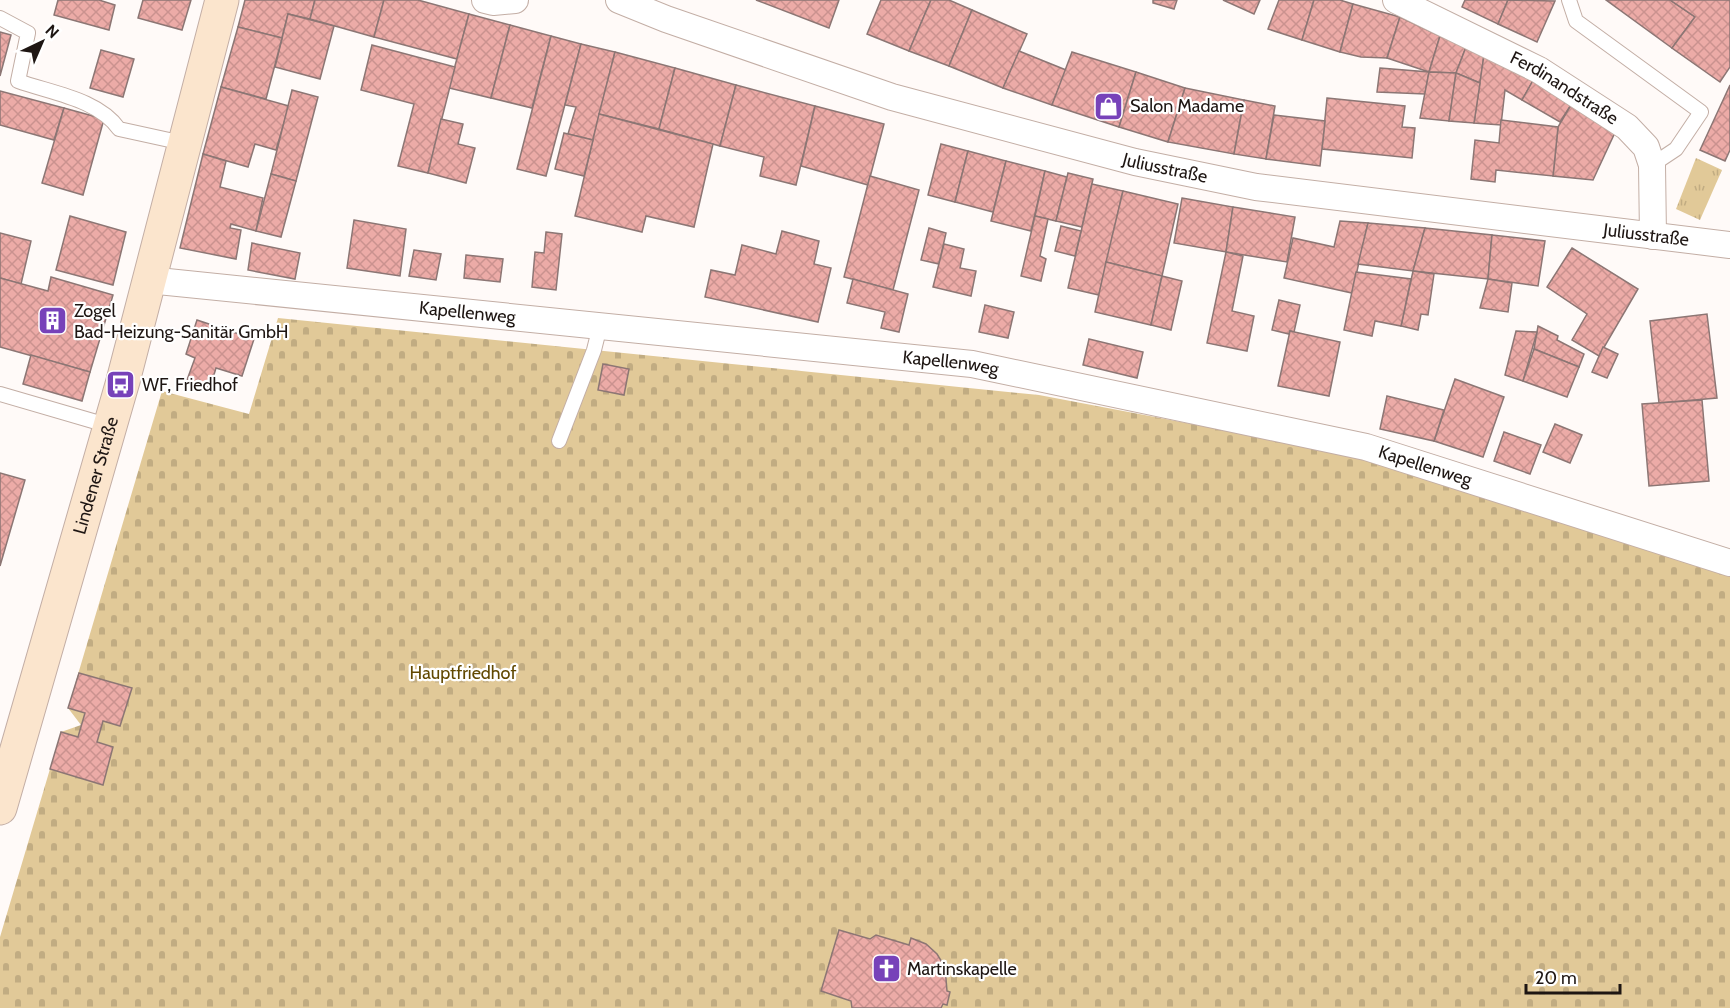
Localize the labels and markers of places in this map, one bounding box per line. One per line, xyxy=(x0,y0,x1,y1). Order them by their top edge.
shop icon: Salon Madame xyxy=(1093,90,1125,122)
place label: Salon Madame xyxy=(1130,95,1244,117)
place label: Zogel Bad-Heizung-Sanitär GmbH xyxy=(74,300,288,343)
building icon: Zogel Bad-Heizung-Sanitär GmbH xyxy=(37,305,69,337)
bus stop icon: WF, Friedhof xyxy=(105,369,137,401)
place label: WF, Friedhof xyxy=(142,374,238,396)
church icon: Martinskapelle xyxy=(870,953,902,985)
place label: Martinskapelle xyxy=(907,958,1017,980)

